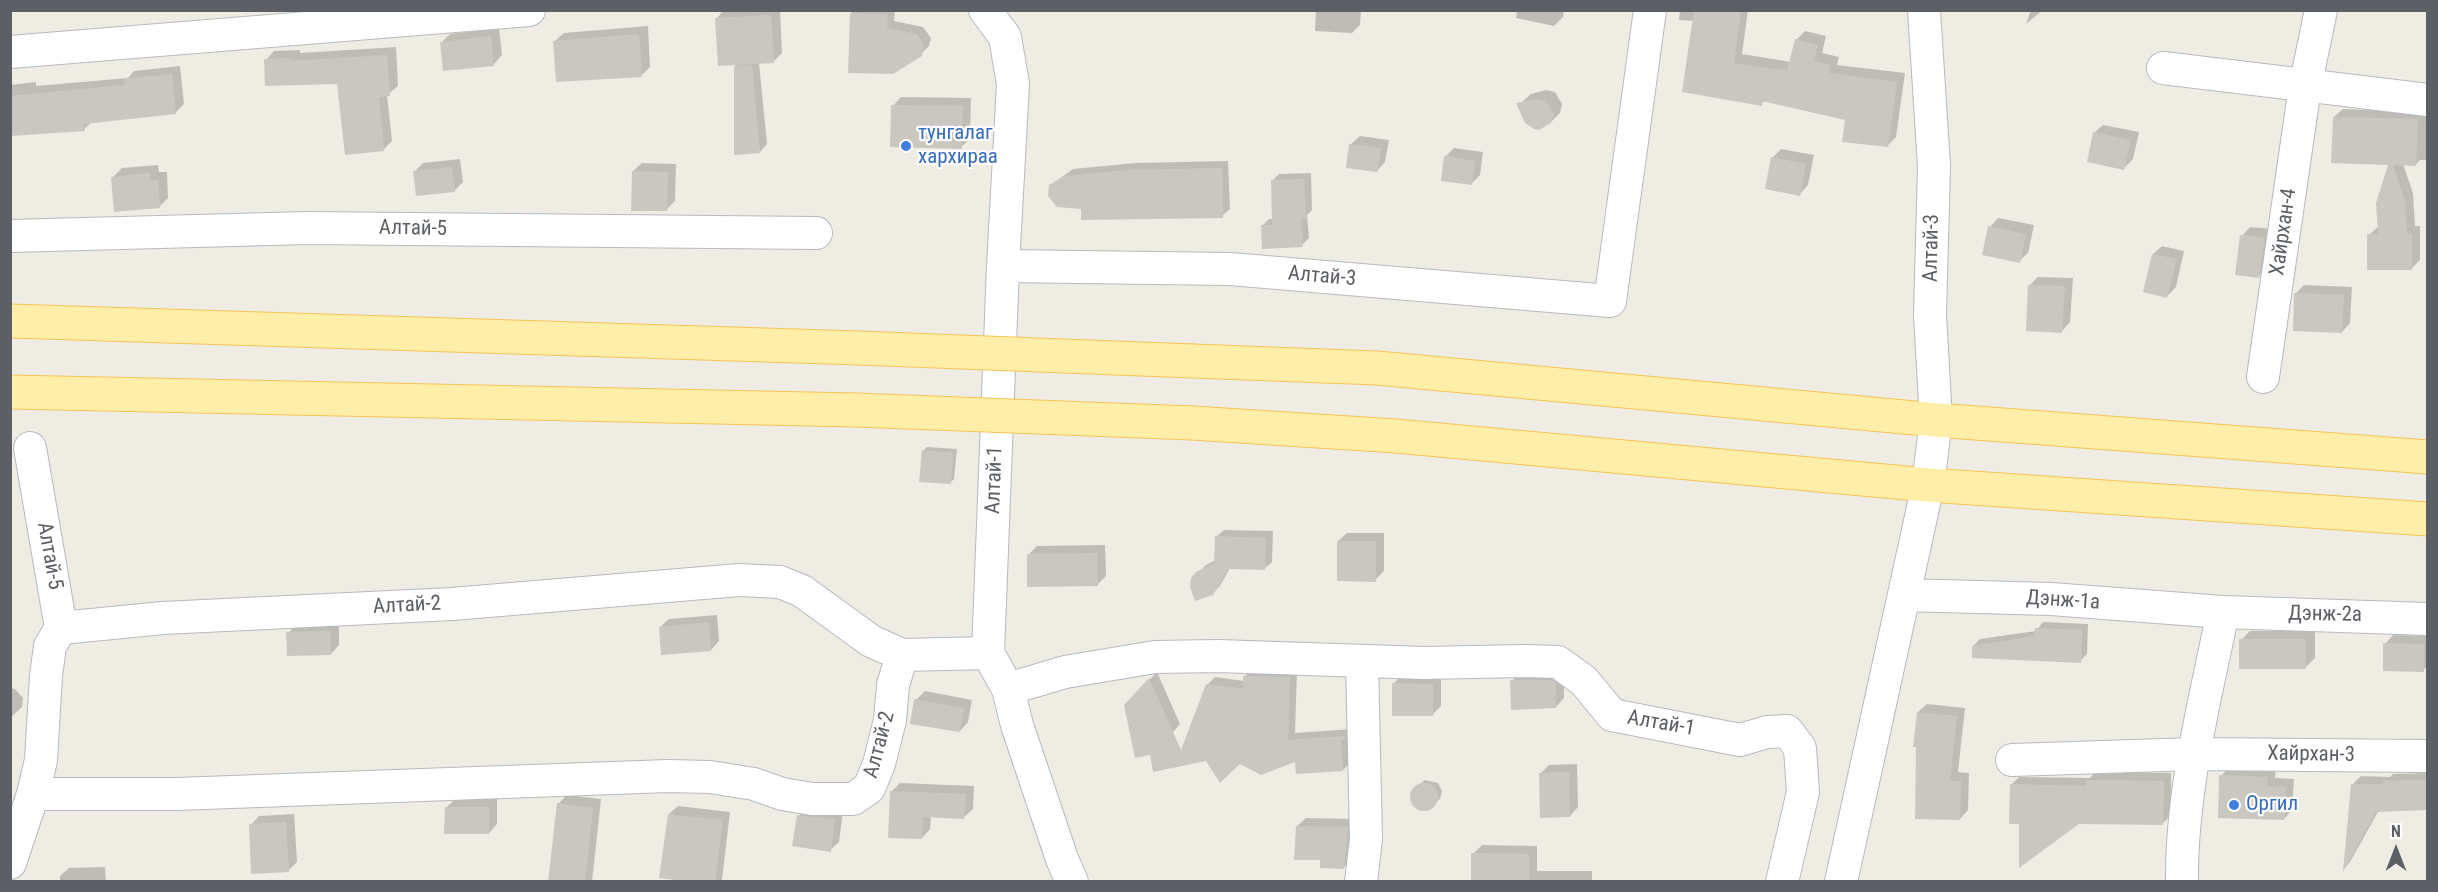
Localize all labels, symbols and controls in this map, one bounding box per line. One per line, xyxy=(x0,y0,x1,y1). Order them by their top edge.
place label: тунгалаг хархираа xyxy=(918,121,998,171)
marker: тунгалаг хархираа xyxy=(899,139,913,153)
street label: Хайрхан-4 xyxy=(2265,187,2303,277)
street label: Алтай-3 xyxy=(1919,214,1945,282)
street label: Алтай-5 xyxy=(379,216,447,242)
street label: Алтай-3 xyxy=(1287,261,1357,293)
street label: Алтай-1 xyxy=(981,446,1009,514)
street label: Алтай-5 xyxy=(31,520,67,592)
street label: Дэнж-1а xyxy=(2025,586,2101,616)
street label: Алтай-2 xyxy=(372,592,442,620)
street label: Дэнж-2а xyxy=(2288,602,2362,628)
street label: Алтай-1 xyxy=(1625,706,1697,742)
street label: Алтай-2 xyxy=(859,709,901,781)
street label: Хайрхан-3 xyxy=(2267,742,2355,768)
place label: Оргил xyxy=(2246,792,2298,818)
marker: Оргил xyxy=(2227,798,2241,812)
north arrow xyxy=(2366,820,2426,880)
text: N xyxy=(2391,822,2401,841)

